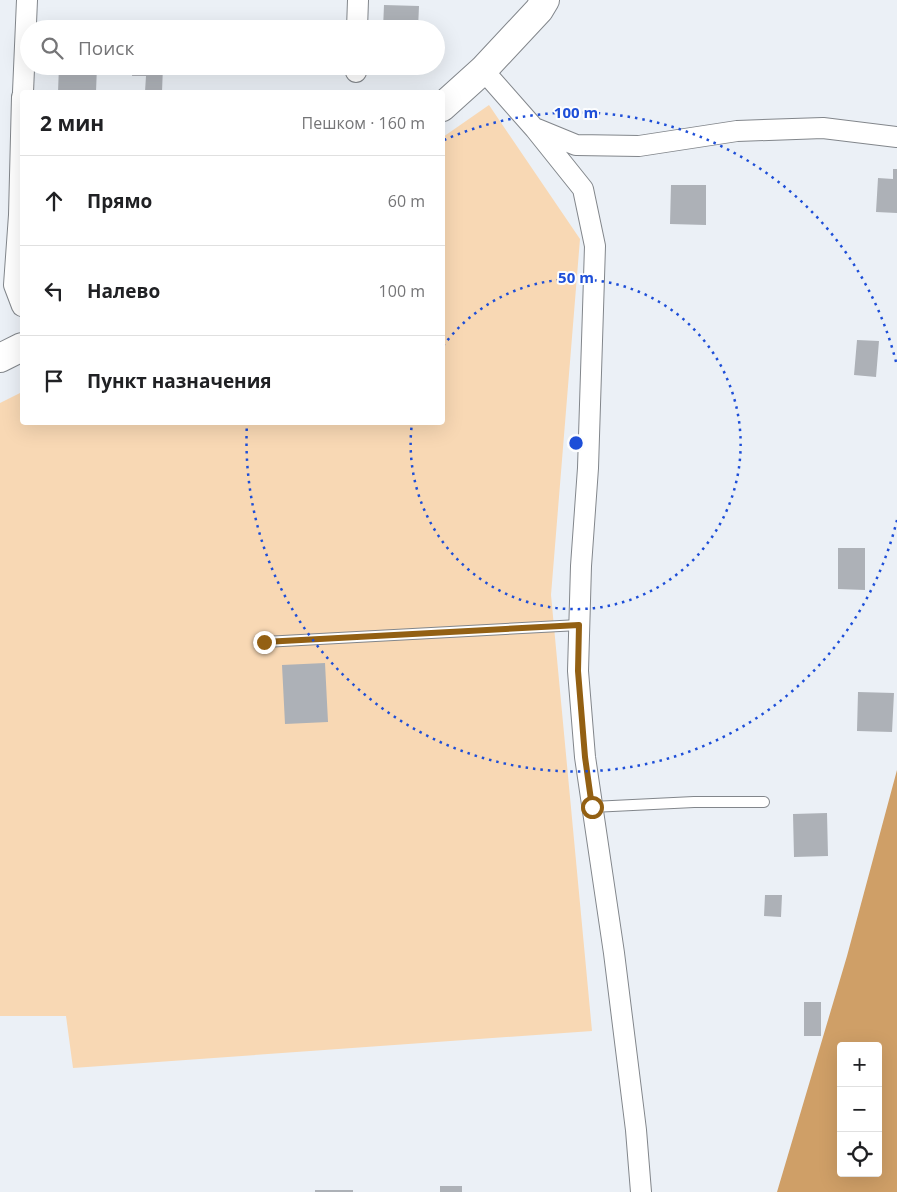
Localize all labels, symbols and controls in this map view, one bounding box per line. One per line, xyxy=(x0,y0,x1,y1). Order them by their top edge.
search box xyxy=(20,20,445,75)
icon: search xyxy=(38,34,66,62)
text: Поиск xyxy=(78,35,134,61)
text: 100 m xyxy=(554,102,598,122)
text: 2 мин xyxy=(40,109,104,137)
text: Пешком · 160 m xyxy=(302,112,425,134)
icon: ahead xyxy=(40,187,68,215)
text: Прямо xyxy=(87,188,152,214)
text: 60 m xyxy=(388,190,425,212)
text: 50 m xyxy=(558,267,594,287)
icon: left xyxy=(40,277,68,305)
text: Налево xyxy=(87,278,160,304)
text: 100 m xyxy=(379,280,425,302)
icon: arrive xyxy=(40,367,68,395)
text: Пункт назначения xyxy=(87,368,272,394)
centre of rings xyxy=(567,434,585,452)
route end xyxy=(253,631,276,654)
route start xyxy=(581,796,604,819)
map controls xyxy=(837,1042,882,1177)
button: + xyxy=(837,1042,882,1087)
button: − xyxy=(837,1087,882,1132)
button: locate xyxy=(837,1132,882,1177)

